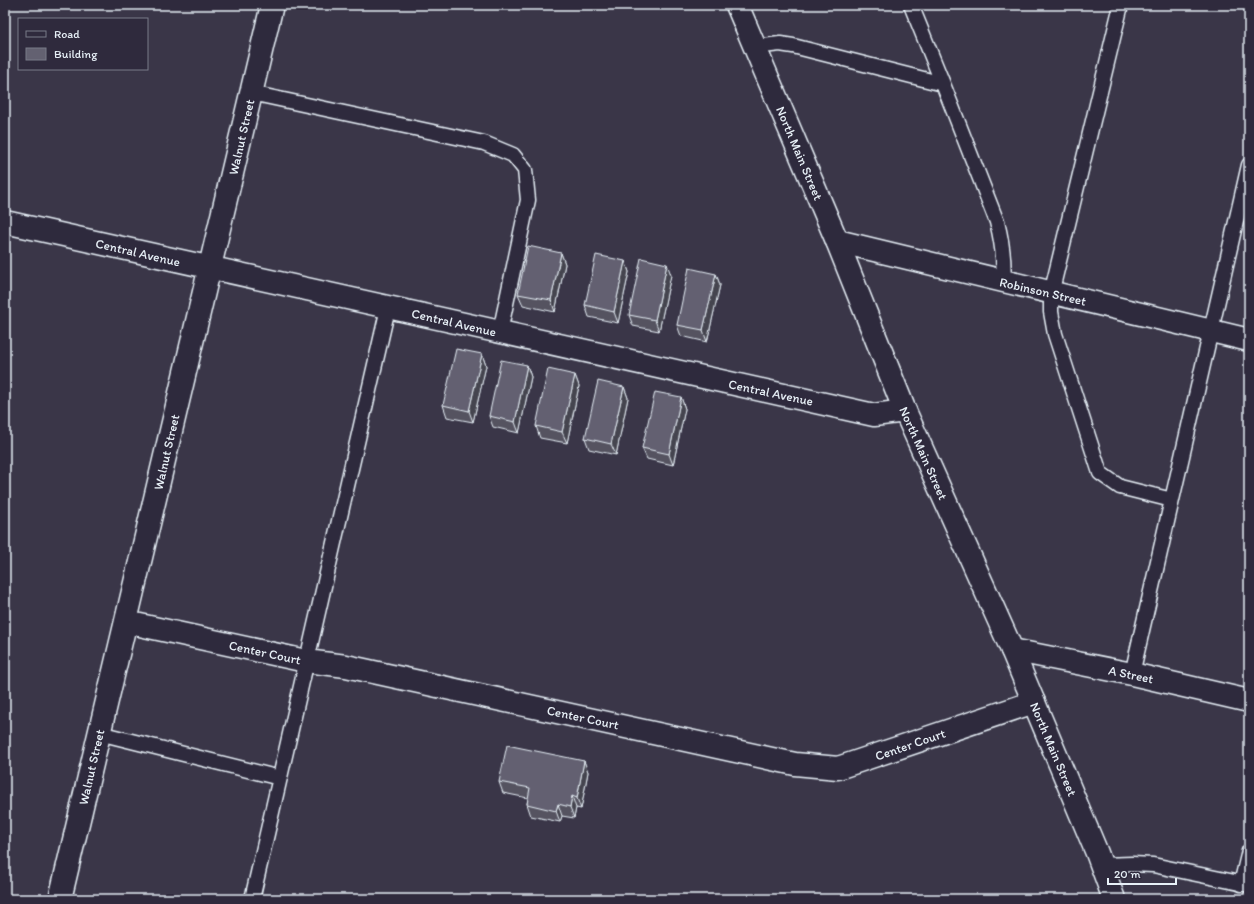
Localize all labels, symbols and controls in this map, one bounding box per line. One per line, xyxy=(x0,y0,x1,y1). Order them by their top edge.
legend xyxy=(18,18,148,70)
text: Road xyxy=(54,27,80,41)
text: Building xyxy=(54,47,98,61)
street label: Walnut Street xyxy=(225,98,258,177)
street label: North Main Street xyxy=(773,104,826,202)
street label: Central Avenue xyxy=(94,235,182,269)
street label: Robinson Street xyxy=(998,274,1088,309)
street label: Central Avenue xyxy=(410,305,498,339)
street label: Central Avenue xyxy=(727,376,815,409)
street label: North Main Street xyxy=(896,404,951,502)
street label: Walnut Street xyxy=(150,413,183,492)
street label: Center Court xyxy=(228,638,302,667)
street label: A Street xyxy=(1107,662,1155,687)
street label: North Main Street xyxy=(1027,700,1080,798)
street label: Center Court xyxy=(546,703,620,732)
street label: Center Court xyxy=(873,725,947,763)
street label: Walnut Street xyxy=(75,728,108,807)
scale bar xyxy=(1108,860,1176,886)
text: 20 m xyxy=(1114,867,1141,881)

